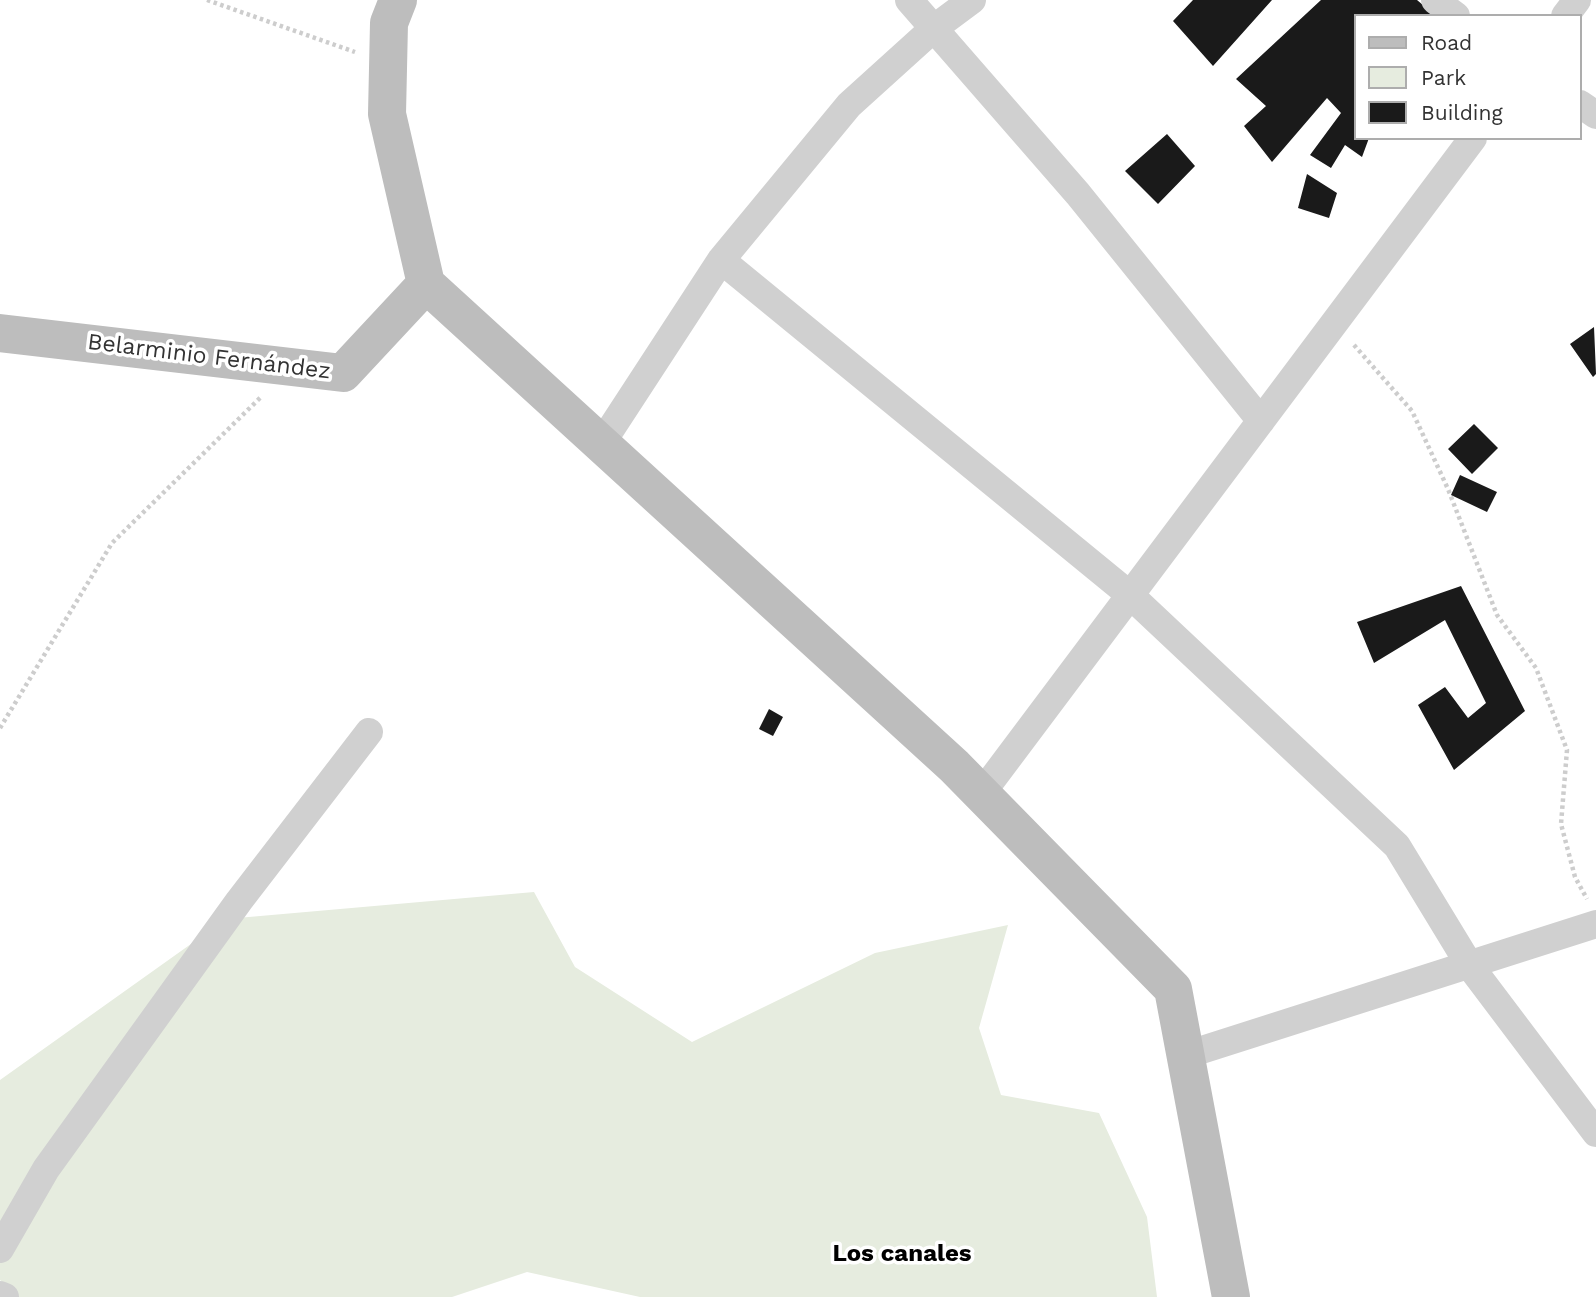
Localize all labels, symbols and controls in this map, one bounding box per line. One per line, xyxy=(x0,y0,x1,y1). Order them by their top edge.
legend xyxy=(1354,14,1582,140)
text: Road xyxy=(1421,30,1472,55)
text: Park xyxy=(1421,65,1466,90)
text: Building xyxy=(1421,100,1503,125)
street label: Belarminio Fernández xyxy=(86,328,332,386)
district label: Los canales xyxy=(832,1240,972,1268)

